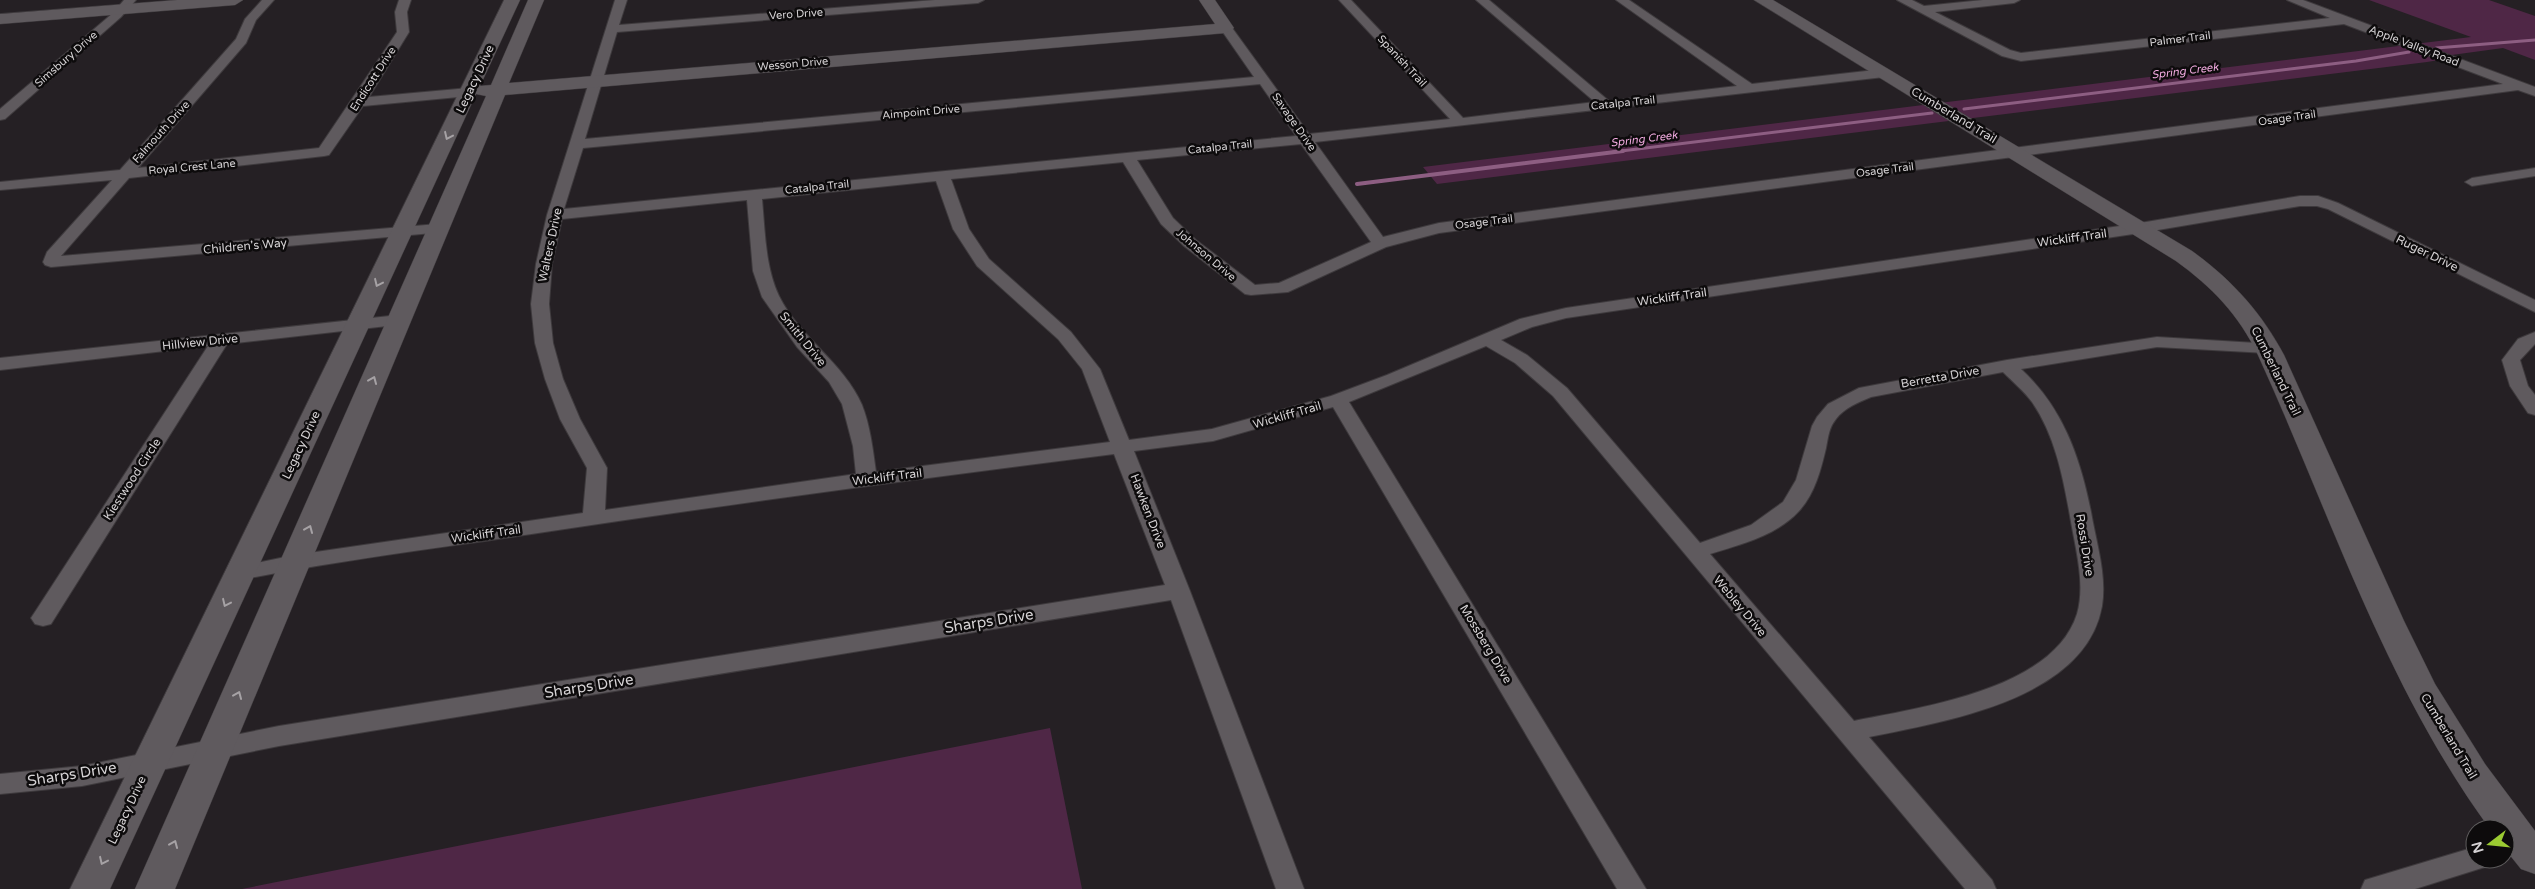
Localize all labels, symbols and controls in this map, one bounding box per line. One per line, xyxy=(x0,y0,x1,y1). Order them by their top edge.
street label: Vero Drive xyxy=(769,6,823,22)
street label: Apple Valley Road xyxy=(2367,23,2461,69)
street label: Simsbury Drive xyxy=(32,28,100,90)
street label: Palmer Trail xyxy=(2149,29,2211,49)
street label: Spanish Trail xyxy=(1375,32,1429,90)
street label: Legacy Drive xyxy=(453,43,497,115)
street label: Endicott Drive xyxy=(347,44,399,114)
street label: Wesson Drive xyxy=(757,54,829,74)
water label: Spring Creek xyxy=(2151,60,2220,82)
street label: Cumberland Trail xyxy=(1909,84,1999,146)
street label: Savage Drive xyxy=(1269,90,1319,154)
street label: Catalpa Trail xyxy=(1590,93,1656,113)
street label: Falmouth Drive xyxy=(130,98,192,166)
street label: Aimpoint Drive xyxy=(882,102,960,122)
street label: Osage Trail xyxy=(2257,108,2317,128)
water label: Spring Creek xyxy=(1610,128,1679,150)
one-way arrow xyxy=(443,131,454,140)
street label: Catalpa Trail xyxy=(1187,137,1253,157)
street label: Royal Crest Lane xyxy=(148,157,236,177)
street label: Osage Trail xyxy=(1855,160,1915,180)
street label: Catalpa Trail xyxy=(784,177,850,197)
street label: Walters Drive xyxy=(535,206,565,283)
street label: Osage Trail xyxy=(1454,212,1514,232)
street label: Johnson Drive xyxy=(1174,226,1238,284)
street label: Wickliff Trail xyxy=(2036,226,2108,250)
street label: Ruger Drive xyxy=(2394,232,2461,274)
street label: Children's Way xyxy=(203,235,288,257)
one-way arrow xyxy=(374,277,384,286)
street label: Wickliff Trail xyxy=(1636,285,1708,309)
street label: Smith Drive xyxy=(777,309,829,369)
street label: Cumberland Trail xyxy=(2248,324,2304,418)
street label: Hillview Drive xyxy=(161,331,239,353)
street label: Berretta Drive xyxy=(1900,363,1981,391)
one-way arrow xyxy=(367,376,378,385)
street label: Wickliff Trail xyxy=(1251,399,1323,431)
street label: Legacy Drive xyxy=(279,409,323,481)
street label: Kiestwood Circle xyxy=(100,435,164,523)
street label: Wickliff Trail xyxy=(851,466,923,488)
street label: Hawken Drive xyxy=(1127,472,1169,550)
street label: Rossi Drive xyxy=(2073,513,2097,577)
street label: Wickliff Trail xyxy=(450,522,522,546)
one-way arrow xyxy=(303,525,314,534)
street label: Webley Drive xyxy=(1711,573,1770,639)
one-way arrow xyxy=(222,598,232,607)
street label: Mossberg Drive xyxy=(1457,602,1515,686)
street label: Sharps Drive xyxy=(943,605,1035,637)
street label: Sharps Drive xyxy=(543,670,635,702)
one-way arrow xyxy=(232,691,243,700)
street label: Cumberland Trail xyxy=(2418,691,2480,781)
street label: Sharps Drive xyxy=(26,758,118,790)
street label: Legacy Drive xyxy=(105,774,149,846)
north arrow xyxy=(2465,819,2515,869)
one-way arrow xyxy=(168,840,179,849)
text: N xyxy=(2468,840,2488,855)
one-way arrow xyxy=(99,856,110,865)

